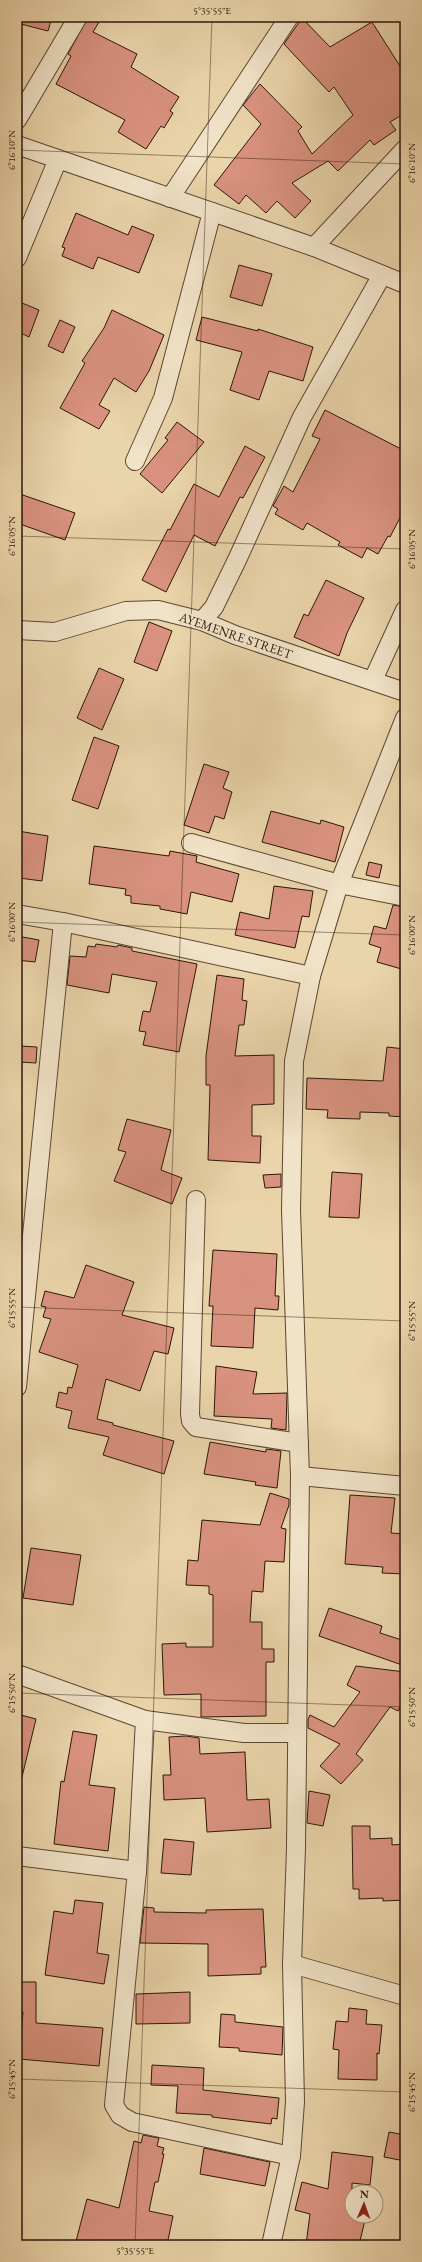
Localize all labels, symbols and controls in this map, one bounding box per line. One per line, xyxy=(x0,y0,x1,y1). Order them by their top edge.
text: 5°35'55"E xyxy=(193,4,231,17)
text: 6°16'10"N xyxy=(5,130,18,170)
text: 6°16'10"N xyxy=(405,143,418,183)
text: 6°16'05"N xyxy=(5,516,18,556)
text: 6°16'05"N xyxy=(405,529,418,569)
street label: AYEMENRE STREET xyxy=(176,608,295,663)
text: 6°16'00"N xyxy=(5,902,18,942)
text: 6°16'00"N xyxy=(405,915,418,955)
text: 6°15'55"N xyxy=(5,1288,18,1328)
text: 6°15'55"N xyxy=(405,1301,418,1341)
text: 6°15'50"N xyxy=(5,1673,18,1713)
text: 6°15'50"N xyxy=(405,1687,418,1727)
text: 6°15'45"N xyxy=(5,2059,18,2099)
text: 6°15'45"N xyxy=(405,2072,418,2112)
north arrow xyxy=(344,2184,384,2224)
text: N xyxy=(360,2187,369,2201)
text: 5°35'55"E xyxy=(116,2244,154,2257)

